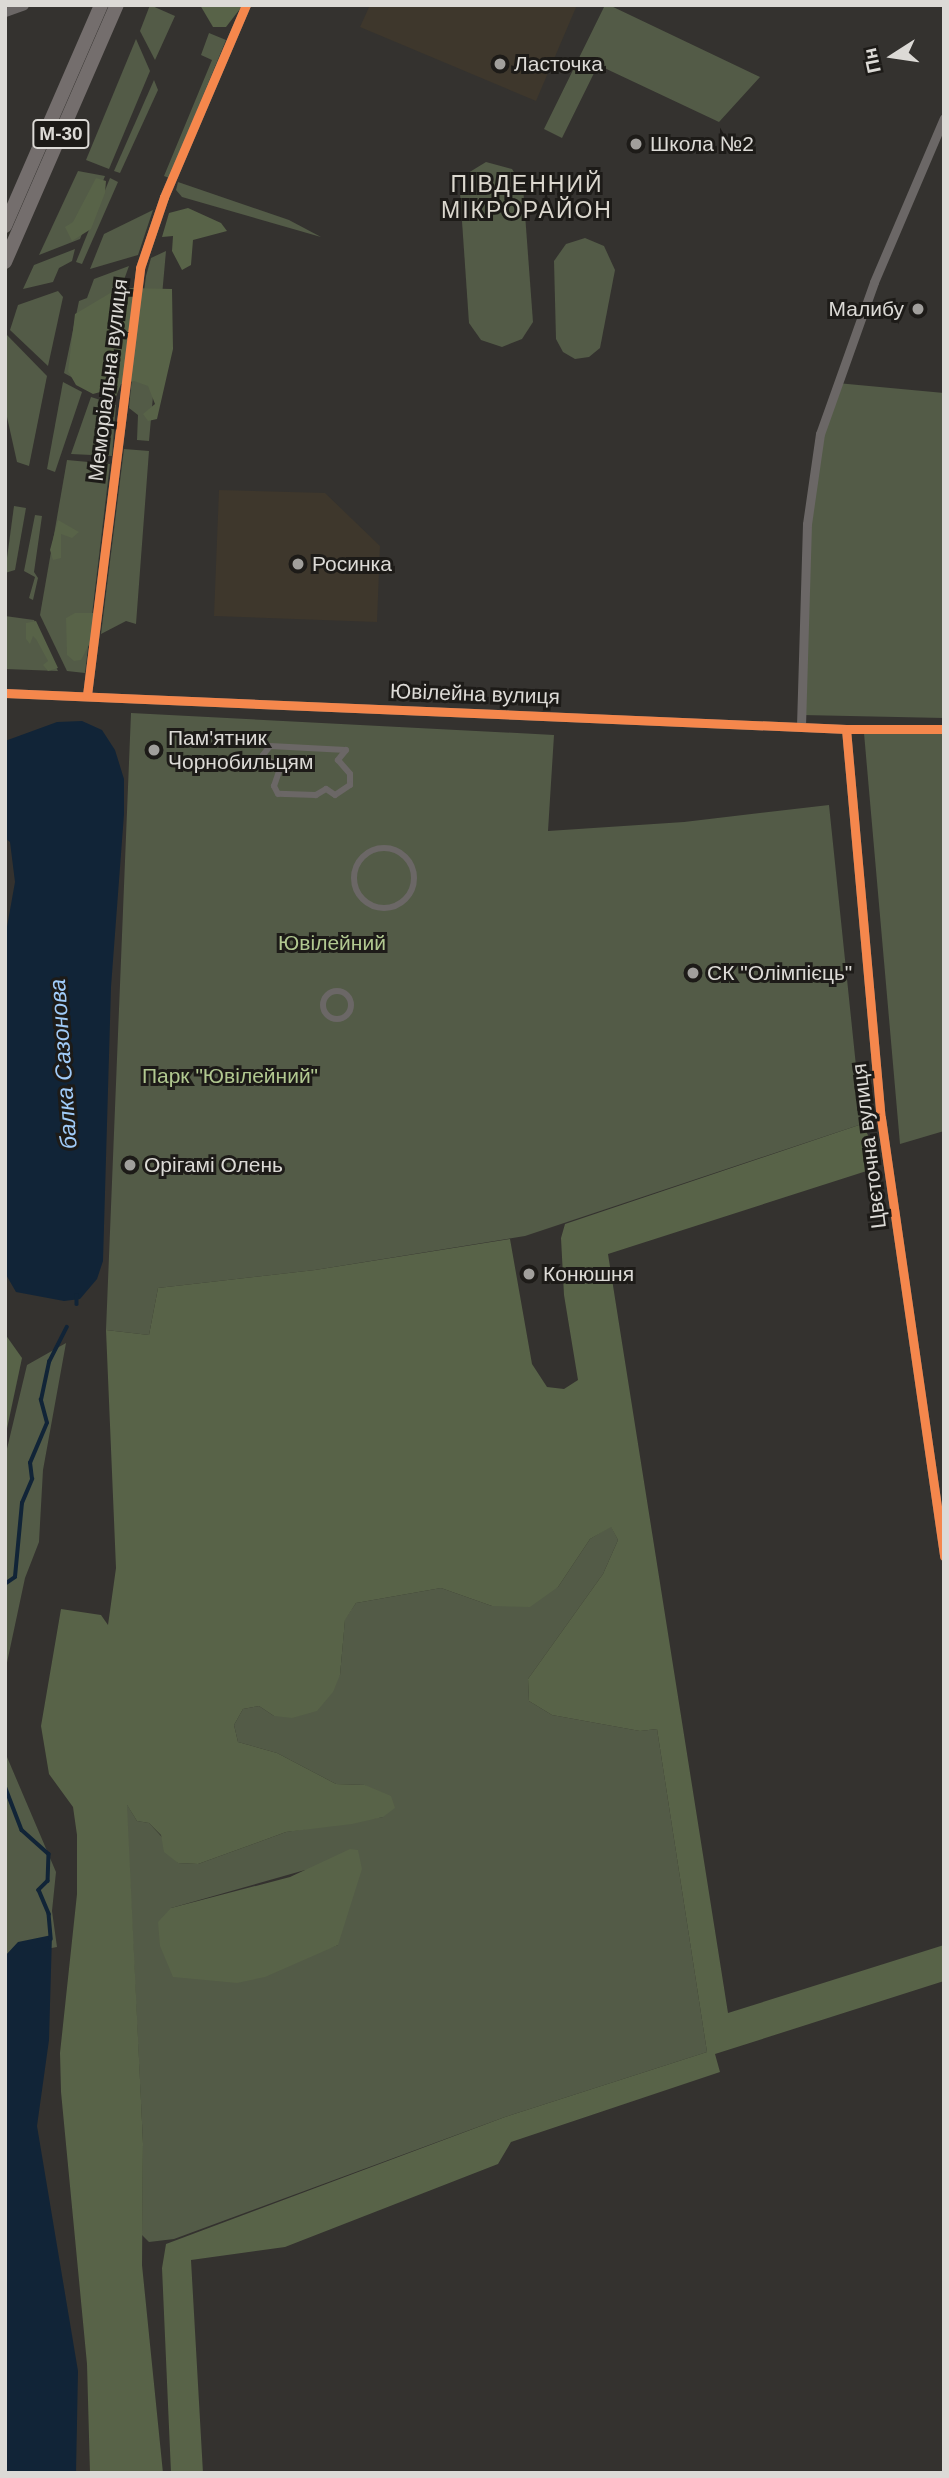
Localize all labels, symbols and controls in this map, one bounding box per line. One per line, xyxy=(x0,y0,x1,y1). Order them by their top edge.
north arrow xyxy=(858,21,928,91)
text: Пн xyxy=(859,46,885,75)
place label: Ласточка xyxy=(514,51,603,77)
marker: Ласточка xyxy=(492,56,508,72)
road number: М-30 xyxy=(31,118,91,150)
place label: Школа №2 xyxy=(650,131,754,157)
marker: Школа №2 xyxy=(628,136,644,152)
district label: ПІВДЕННИЙ МІКРОРАЙОН xyxy=(442,170,612,224)
street label: Меморіальна вулиця xyxy=(83,277,133,483)
place label: Малибу xyxy=(829,296,904,322)
marker: Малибу xyxy=(910,301,926,317)
place label: Росинка xyxy=(312,551,392,577)
marker: Росинка xyxy=(290,556,306,572)
street label: Ювілейна вулиця xyxy=(390,678,560,710)
place label: Пам'ятник Чорнобильцям xyxy=(168,725,313,775)
marker: Пам'ятник Чорнобильцям xyxy=(146,742,162,758)
park label: Ювілейний xyxy=(278,930,386,956)
place label: СК "Олімпієць" xyxy=(707,960,852,986)
marker: СК "Олімпієць" xyxy=(685,965,701,981)
water label: балка Сазонова xyxy=(43,978,83,1150)
street label: Цвєточна вулиця xyxy=(846,1062,892,1230)
park label: Парк "Ювілейний" xyxy=(142,1063,318,1089)
place label: Орігамі Олень xyxy=(144,1152,283,1178)
marker: Орігамі Олень xyxy=(122,1157,138,1173)
place label: Конюшня xyxy=(543,1261,634,1287)
marker: Конюшня xyxy=(521,1266,537,1282)

